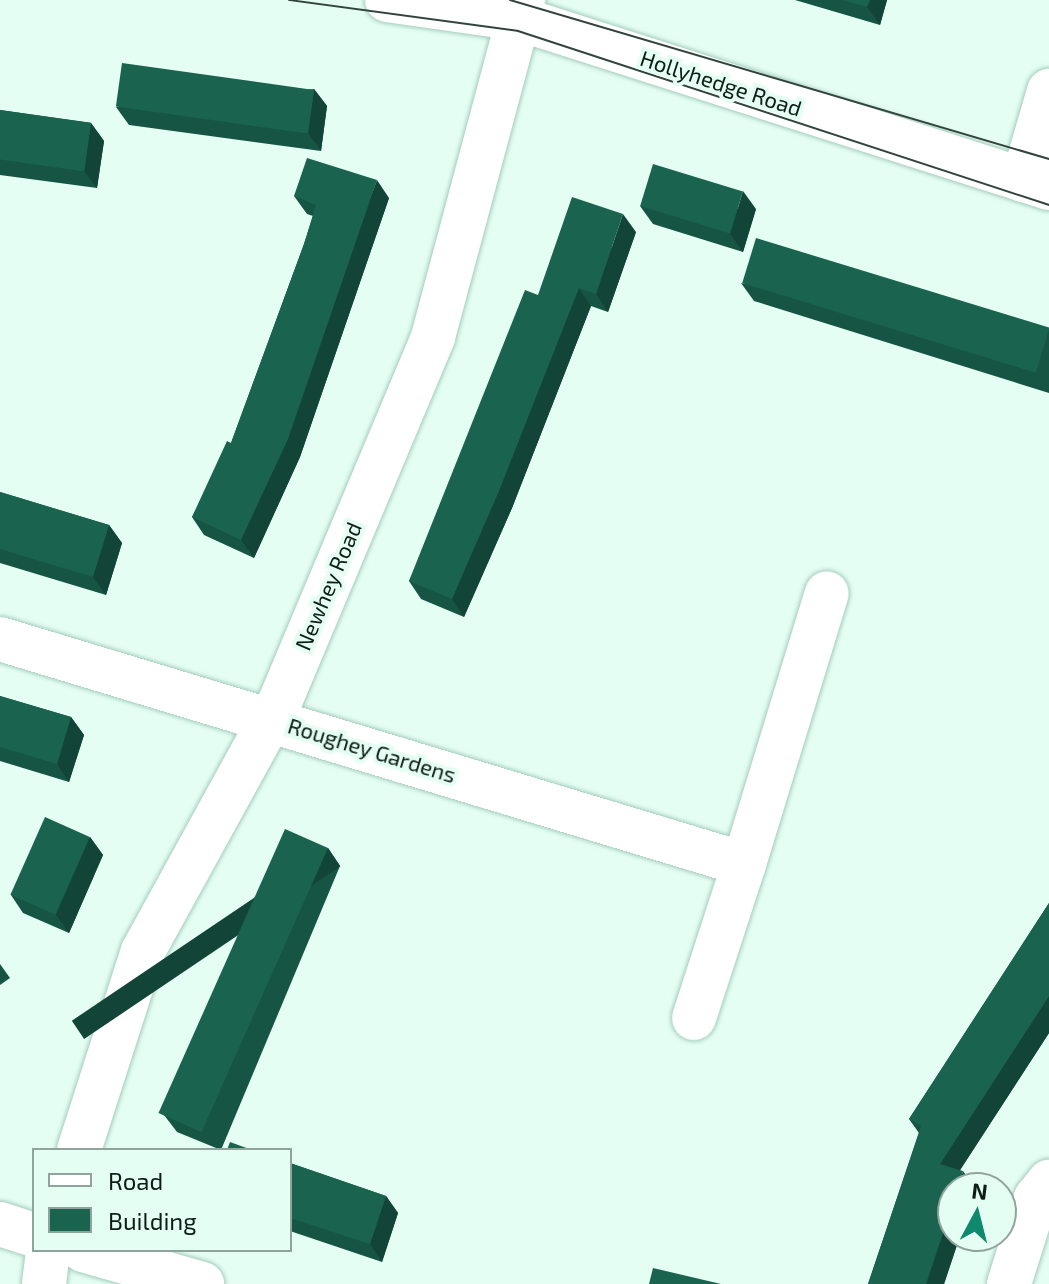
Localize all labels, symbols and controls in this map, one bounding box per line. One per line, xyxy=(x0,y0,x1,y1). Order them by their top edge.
street label: Hollyhedge Road xyxy=(637,44,805,122)
street label: Newhey Road xyxy=(289,518,367,654)
street label: Roughey Gardens xyxy=(285,712,459,788)
legend xyxy=(32,1148,292,1252)
text: Road xyxy=(108,1166,163,1195)
north arrow xyxy=(937,1172,1017,1252)
text: N xyxy=(970,1176,989,1204)
text: Building xyxy=(108,1206,197,1235)

